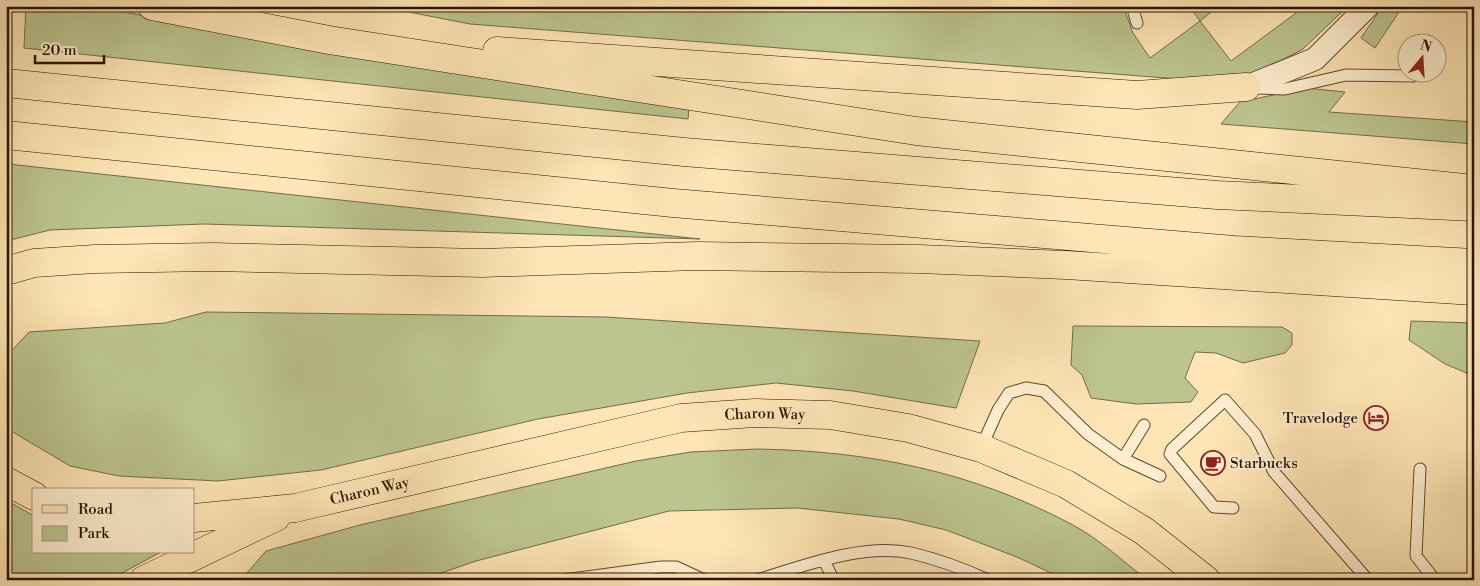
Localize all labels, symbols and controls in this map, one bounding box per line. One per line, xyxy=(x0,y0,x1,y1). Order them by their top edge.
scale bar xyxy=(35,32,104,64)
north arrow xyxy=(1398,32,1448,82)
text: N xyxy=(1418,36,1434,57)
text: 20 m xyxy=(42,41,77,60)
street label: Charon Way xyxy=(724,403,806,425)
hotel icon: Travelodge xyxy=(1363,405,1389,431)
place label: Travelodge xyxy=(1283,409,1358,428)
cafe icon: Starbucks xyxy=(1200,450,1226,476)
place label: Starbucks xyxy=(1230,454,1298,473)
street label: Charon Way xyxy=(328,472,412,509)
legend xyxy=(32,488,195,554)
text: Road xyxy=(78,500,113,519)
text: Park xyxy=(78,524,110,543)

